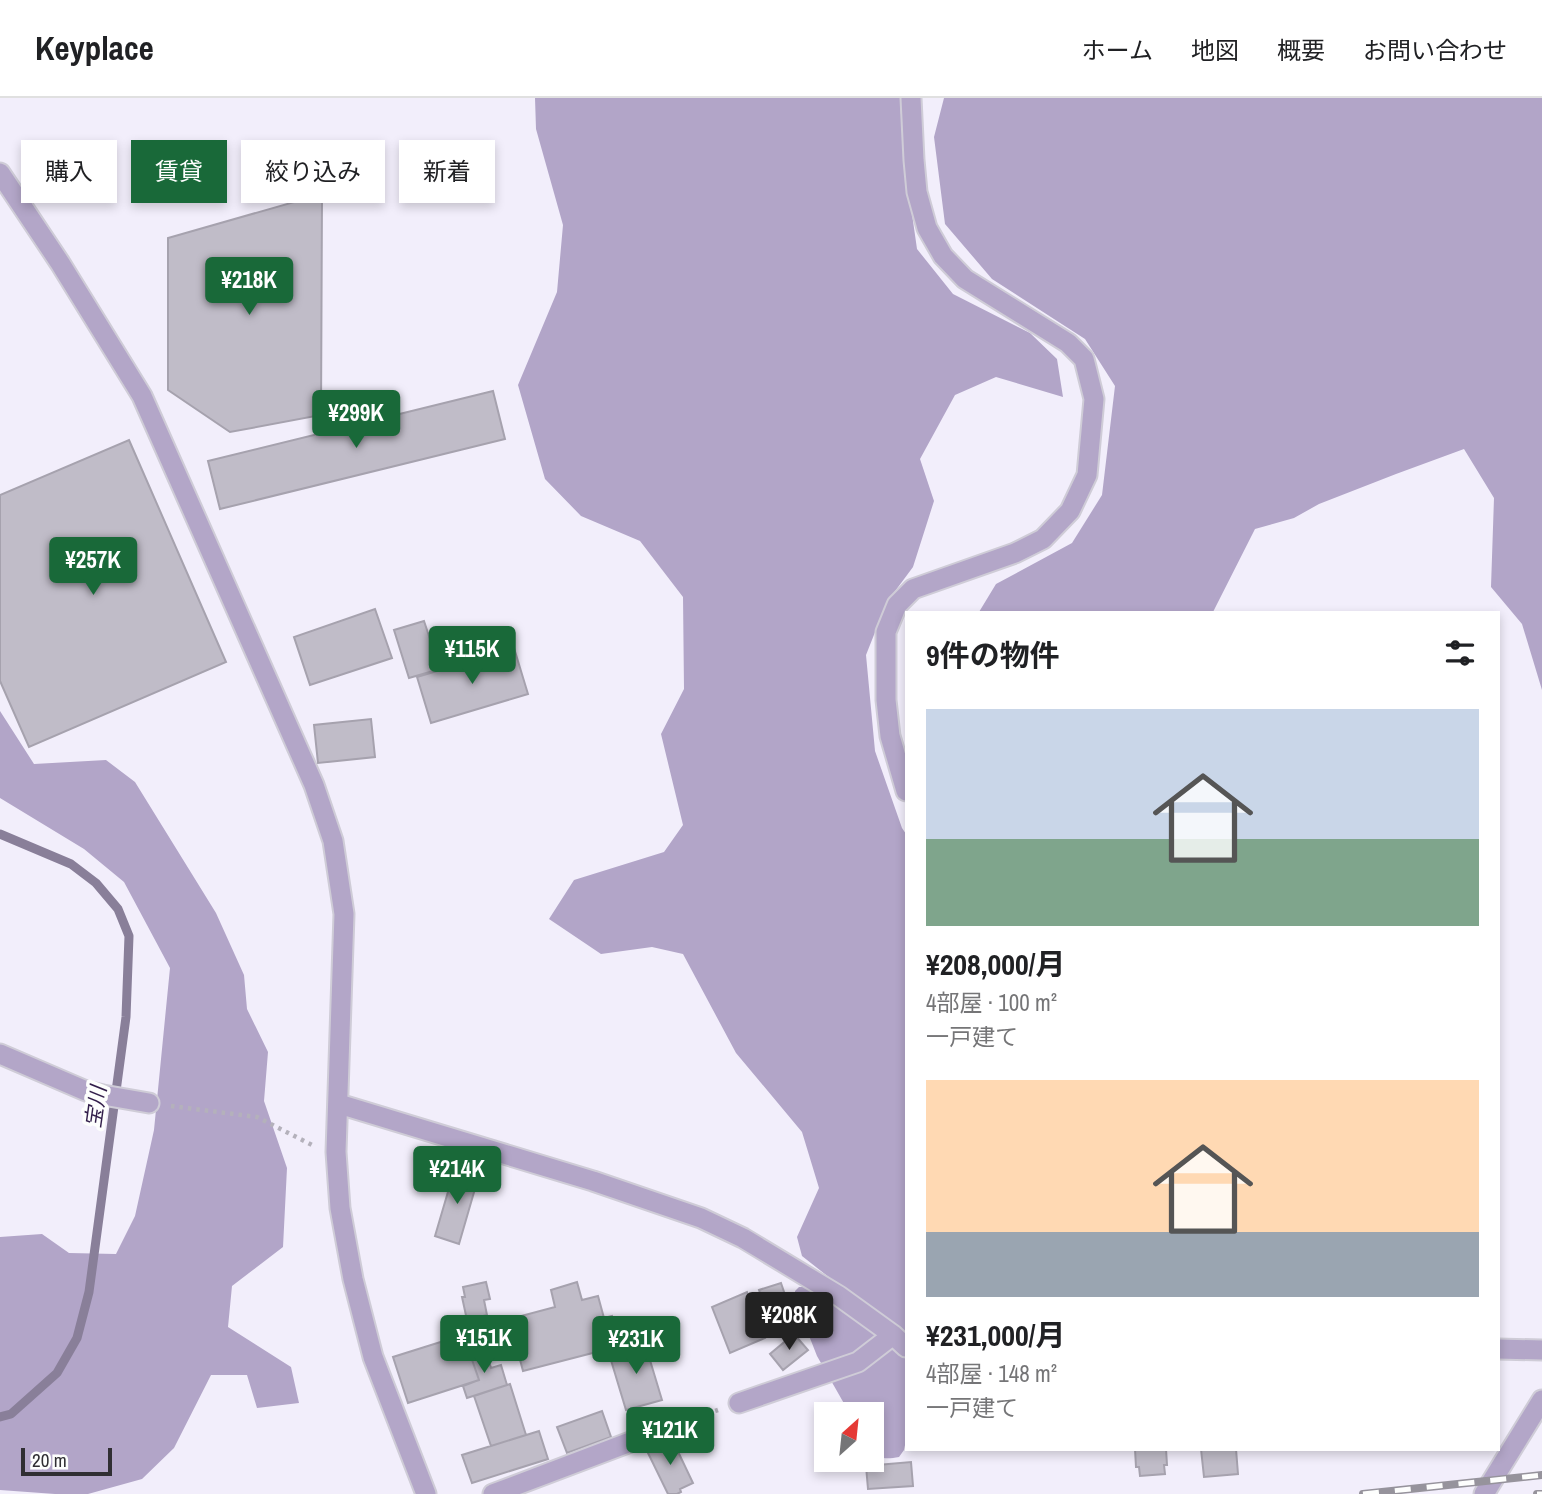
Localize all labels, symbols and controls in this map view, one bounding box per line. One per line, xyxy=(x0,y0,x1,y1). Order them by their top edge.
text: Keyplace xyxy=(35,26,154,70)
text: ホーム xyxy=(1082,34,1153,66)
text: 地図 xyxy=(1191,34,1239,66)
text: 概要 xyxy=(1277,34,1325,66)
text: お問い合わせ xyxy=(1363,34,1507,66)
chip: 購入 xyxy=(21,140,117,203)
chip: 賃貸 xyxy=(131,140,227,203)
chip: 絞り込み xyxy=(241,140,385,203)
chip: 新着 xyxy=(399,140,495,203)
pin: ¥218K xyxy=(200,258,298,317)
text: ¥218K xyxy=(221,264,277,295)
pin: ¥299K xyxy=(307,390,405,450)
text: ¥299K xyxy=(328,397,384,428)
pin: ¥257K xyxy=(44,538,142,597)
text: ¥257K xyxy=(65,544,121,575)
pin: ¥115K xyxy=(423,626,521,686)
text: ¥115K xyxy=(445,633,499,664)
icon: filters xyxy=(1441,634,1479,672)
text: 9件の物件 xyxy=(926,635,1060,675)
icon: home xyxy=(1140,755,1266,881)
text: ¥208,000/月 xyxy=(926,944,1065,984)
text: 4部屋 · 100 m² xyxy=(926,987,1057,1018)
text: 一戸建て xyxy=(926,1021,1018,1052)
water label: 宝川 xyxy=(78,1082,113,1130)
icon: home xyxy=(1140,1126,1266,1252)
pin: ¥214K xyxy=(408,1146,506,1206)
text: ¥214K xyxy=(429,1153,485,1184)
pin: ¥208K xyxy=(740,1292,838,1352)
text: ¥208K xyxy=(761,1299,817,1330)
text: ¥231,000/月 xyxy=(926,1315,1065,1355)
pin: ¥151K xyxy=(435,1316,533,1375)
pin: ¥231K xyxy=(587,1316,685,1376)
text: ¥151K xyxy=(456,1322,512,1353)
text: ¥231K xyxy=(608,1323,664,1354)
text: 4部屋 · 148 m² xyxy=(926,1358,1057,1389)
text: 一戸建て xyxy=(926,1392,1018,1423)
north arrow xyxy=(814,1402,884,1472)
map controls xyxy=(814,1402,884,1472)
pin: ¥121K xyxy=(621,1408,719,1467)
text: ¥121K xyxy=(642,1414,698,1445)
scale bar xyxy=(21,1445,112,1477)
text: 20 m xyxy=(32,1447,67,1473)

